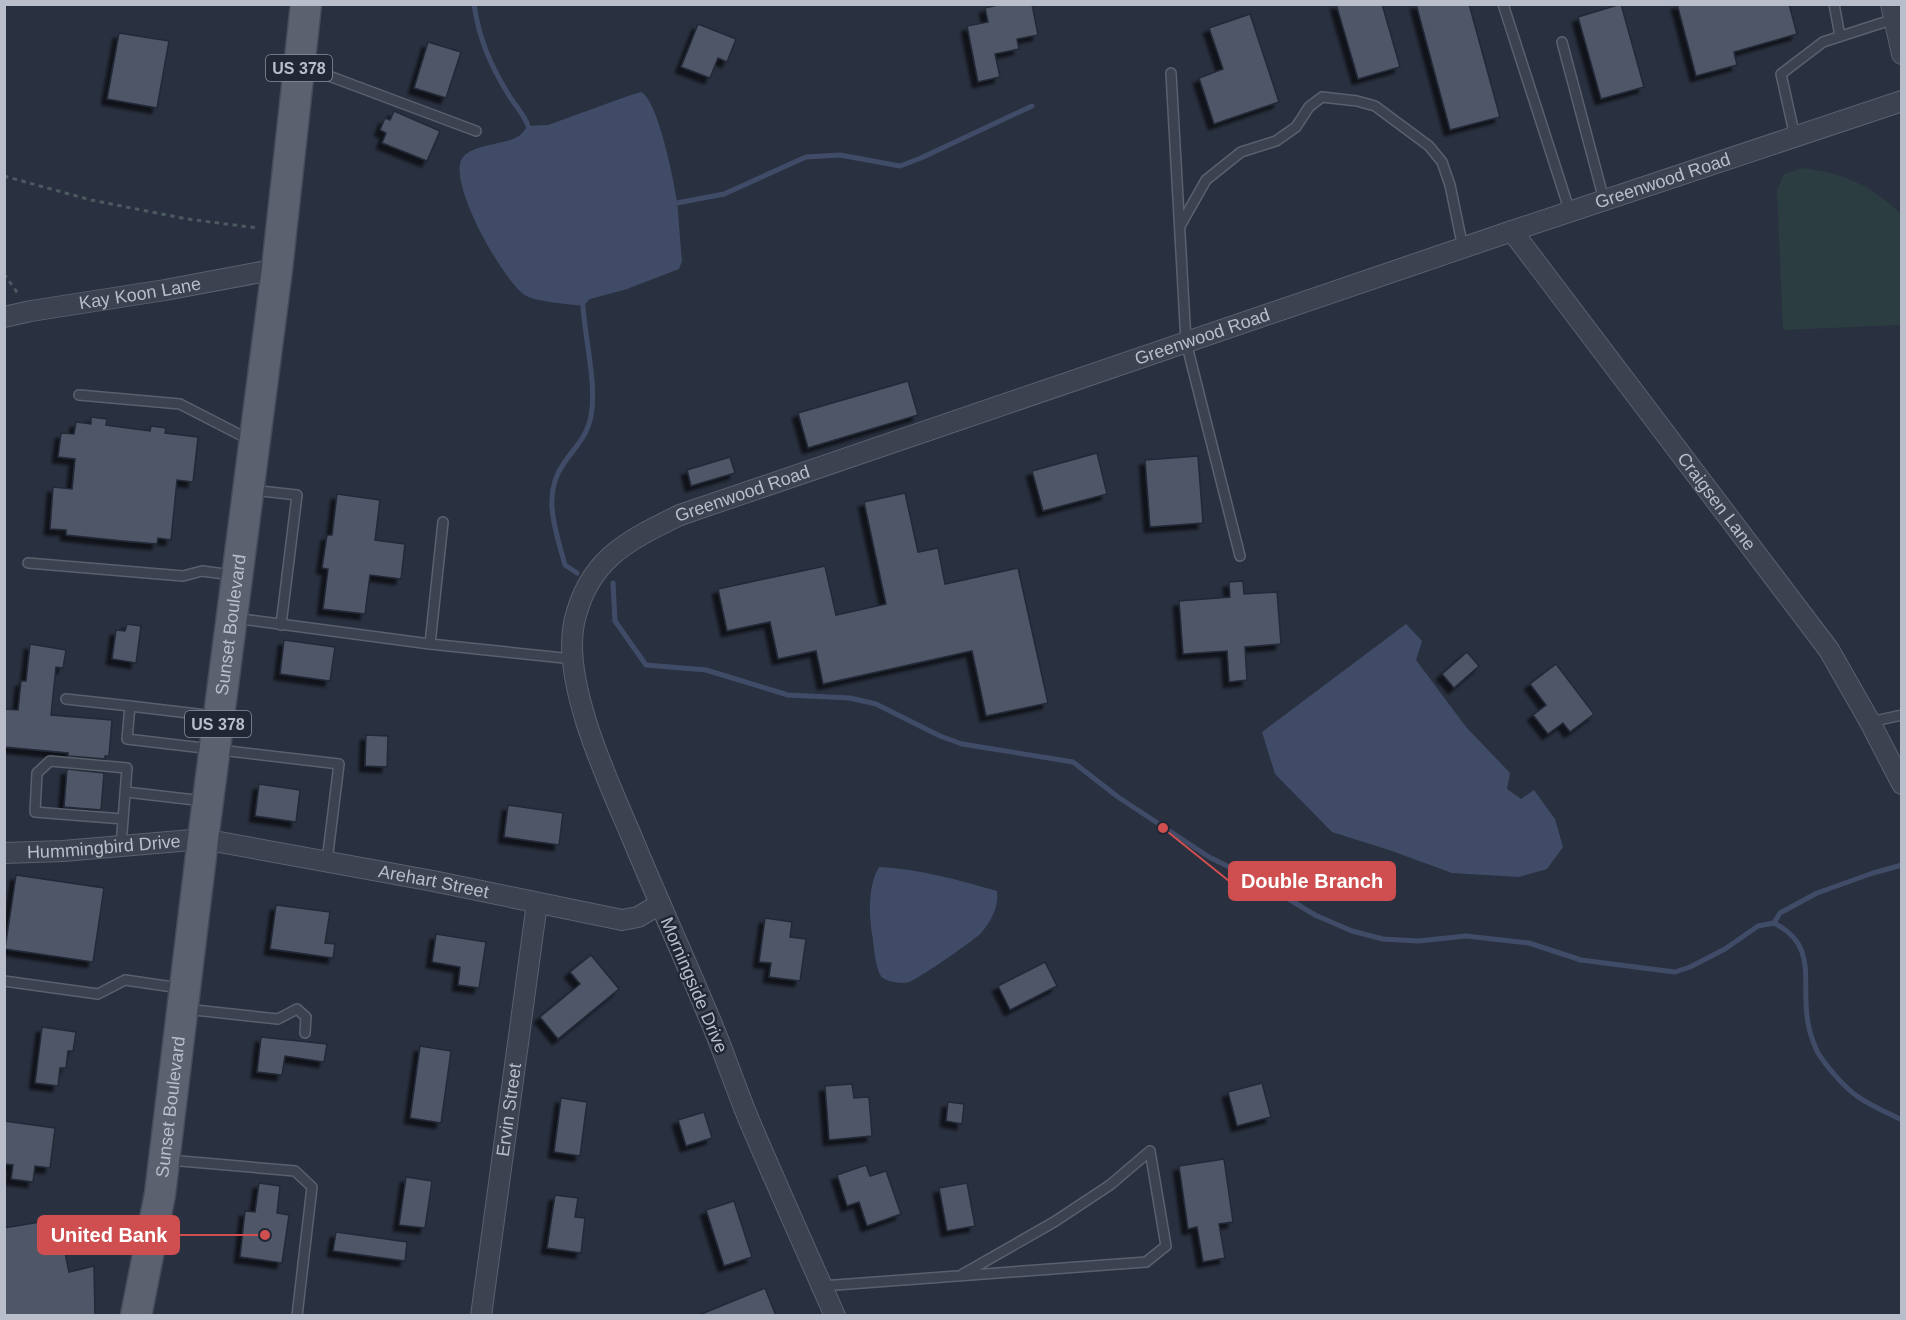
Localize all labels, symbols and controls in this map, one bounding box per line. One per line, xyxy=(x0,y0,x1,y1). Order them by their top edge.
road number: US 378 xyxy=(266,55,332,81)
street label: Greenwood Road xyxy=(1592,149,1733,213)
street label: Kay Koon Lane xyxy=(78,273,203,313)
street label: Greenwood Road xyxy=(1132,304,1272,369)
street label: Craigsen Lane xyxy=(1673,449,1760,554)
street label: Greenwood Road xyxy=(672,461,812,526)
street label: Sunset Boulevard xyxy=(212,553,250,697)
road number: US 378 xyxy=(185,711,251,737)
street label: Hummingbird Drive xyxy=(27,831,181,862)
street label: Arehart Street xyxy=(377,861,491,902)
callout: Double Branch xyxy=(1229,862,1395,900)
text: Double Branch xyxy=(1241,870,1383,892)
street label: Morningside Drive xyxy=(656,914,732,1056)
street label: Sunset Boulevard xyxy=(152,1035,189,1179)
street label: Ervin Street xyxy=(493,1062,525,1158)
callout: United Bank xyxy=(38,1216,179,1254)
text: United Bank xyxy=(51,1224,168,1246)

